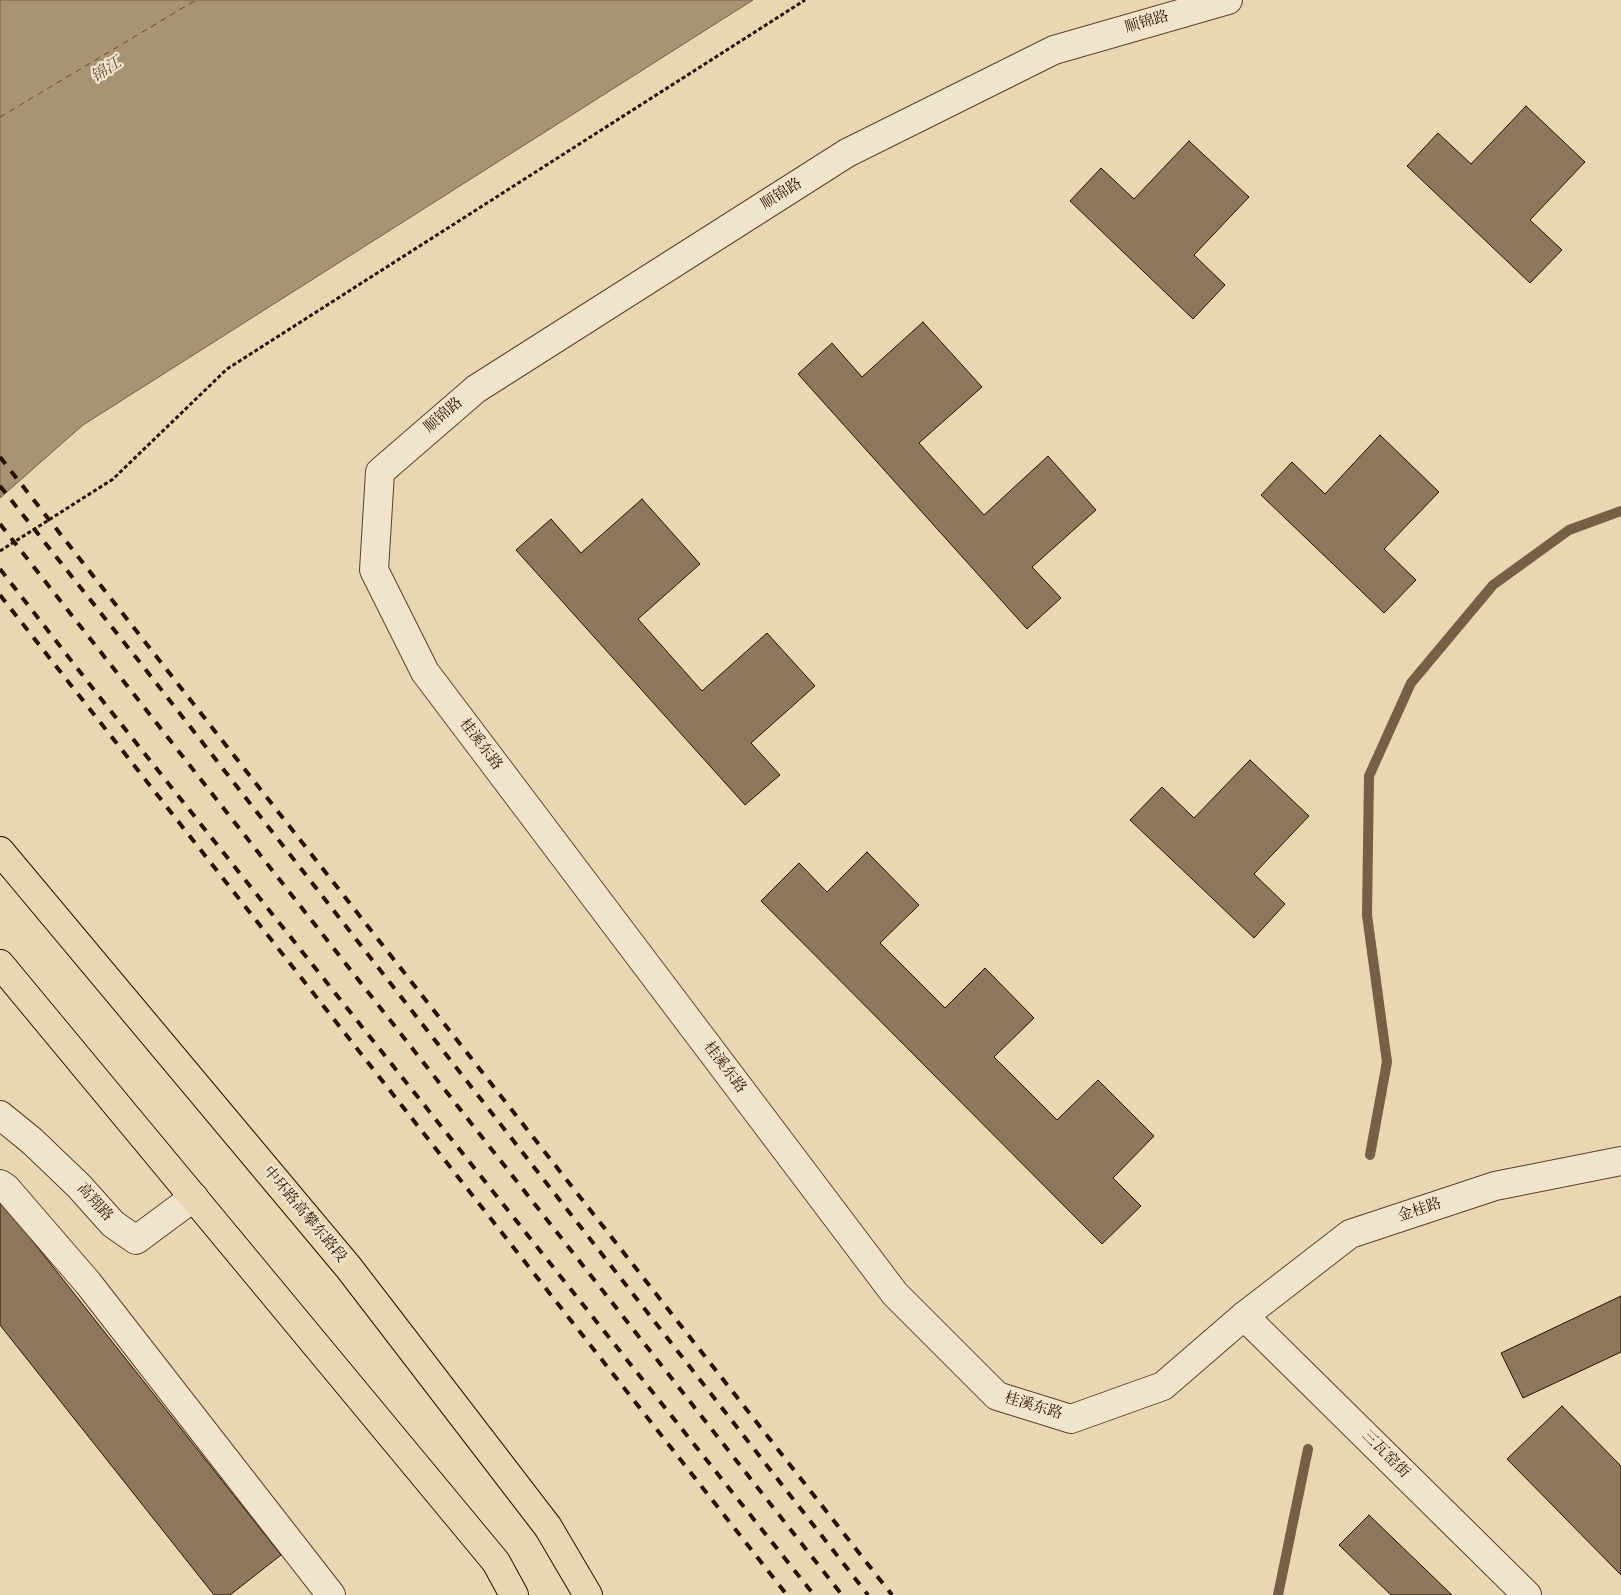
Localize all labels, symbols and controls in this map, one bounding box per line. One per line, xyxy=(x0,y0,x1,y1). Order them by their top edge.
street label: 顺锦路 xyxy=(1123,8,1171,38)
water label: 锦江 xyxy=(88,54,126,88)
street label: 顺锦路 xyxy=(758,175,806,215)
street label: 顺锦路 xyxy=(421,394,467,438)
street label: 桂溪东路 xyxy=(455,716,505,774)
street label: 桂溪东路 xyxy=(699,1039,749,1097)
street label: 中环路高攀东路段 xyxy=(259,1163,349,1267)
street label: 高翔路 xyxy=(72,1180,116,1226)
street label: 金桂路 xyxy=(1396,1195,1444,1227)
street label: 桂溪东路 xyxy=(1002,1390,1064,1424)
street label: 三瓦窑街 xyxy=(1357,1427,1413,1483)

